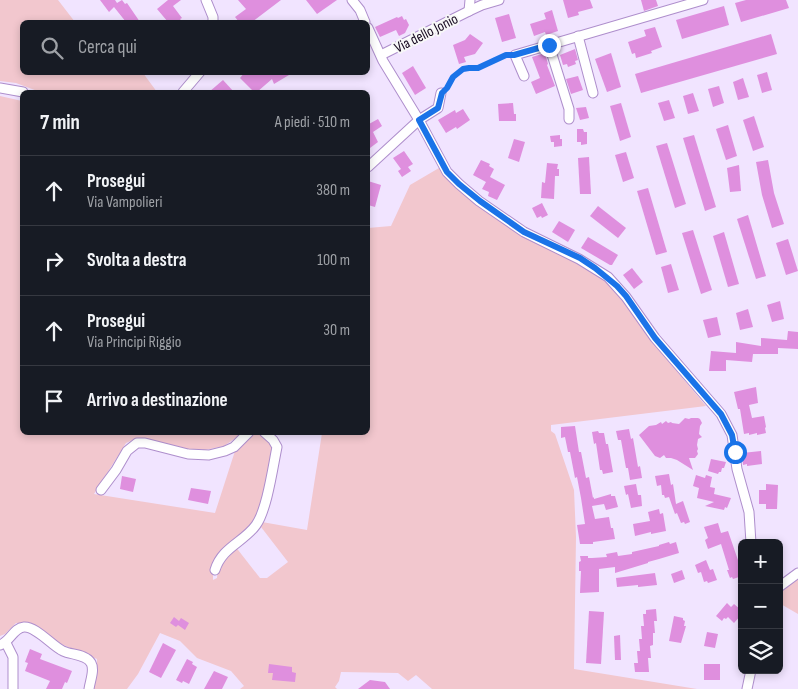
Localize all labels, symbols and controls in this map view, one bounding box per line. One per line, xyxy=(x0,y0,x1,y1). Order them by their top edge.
street label: Via dello Jonio xyxy=(391,9,461,58)
search box xyxy=(20,20,370,75)
icon: search xyxy=(38,34,66,62)
route end xyxy=(538,34,561,57)
text: Cerca qui xyxy=(78,36,137,59)
text: 7 min xyxy=(40,110,80,135)
text: A piedi · 510 m xyxy=(275,113,350,132)
text: Prosegui xyxy=(87,170,145,193)
icon: ahead xyxy=(40,177,68,205)
text: 380 m xyxy=(316,181,350,200)
text: Via Vampolieri xyxy=(87,193,163,212)
icon: right xyxy=(40,247,68,275)
text: Svolta a destra xyxy=(87,249,187,272)
text: 100 m xyxy=(317,251,350,270)
text: Prosegui xyxy=(87,310,145,333)
icon: ahead xyxy=(40,317,68,345)
text: 30 m xyxy=(323,321,350,340)
text: Via Principi Riggio xyxy=(87,333,181,352)
icon: arrive xyxy=(40,387,68,415)
text: Arrivo a destinazione xyxy=(87,389,228,412)
route start xyxy=(724,441,747,464)
map controls xyxy=(738,539,783,674)
button: + xyxy=(738,539,783,584)
button: − xyxy=(738,584,783,629)
button: layers xyxy=(738,629,783,674)

